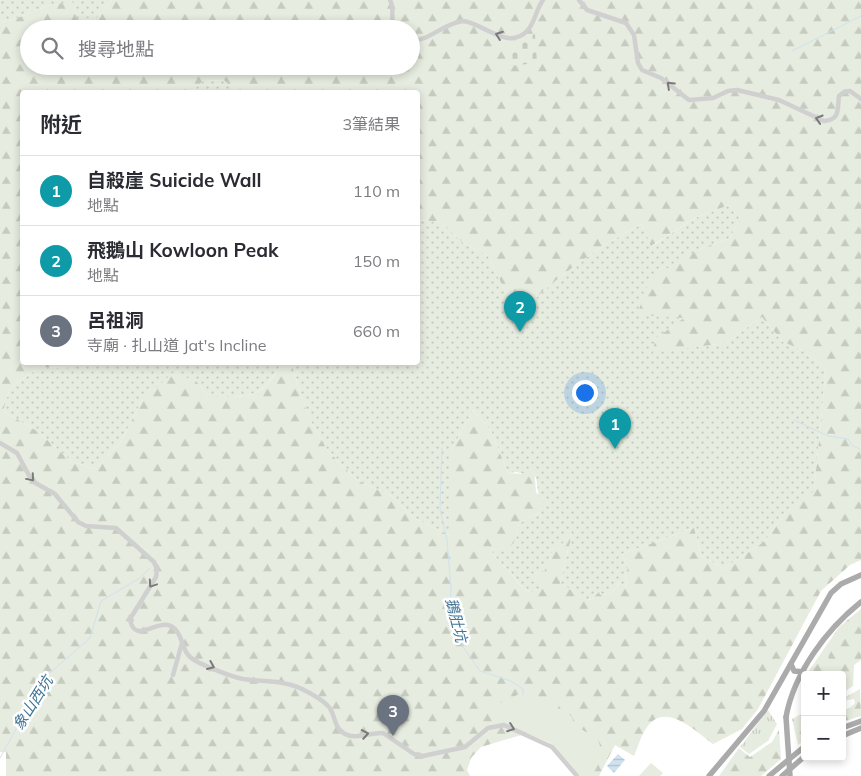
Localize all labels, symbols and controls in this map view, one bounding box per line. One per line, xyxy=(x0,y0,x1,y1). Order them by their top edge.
search box xyxy=(20,20,420,75)
one-way arrow xyxy=(495,31,503,41)
icon: search xyxy=(38,34,66,62)
text: 搜尋地點 xyxy=(78,37,154,61)
one-way arrow xyxy=(667,82,676,91)
text: 附近 xyxy=(40,111,82,137)
text: 3筆結果 xyxy=(342,114,400,134)
one-way arrow xyxy=(816,114,824,124)
text: 自殺崖 Suicide Wall xyxy=(87,168,262,192)
text: 1 xyxy=(51,181,61,201)
text: 110 m xyxy=(353,181,400,201)
text: 地點 xyxy=(87,195,119,215)
text: 飛鵝山 Kowloon Peak xyxy=(87,238,278,262)
text: 2 xyxy=(51,251,61,271)
text: 150 m xyxy=(353,251,400,271)
text: 地點 xyxy=(87,265,119,285)
pin: 2 xyxy=(504,291,536,332)
text: 呂祖洞 xyxy=(87,308,144,332)
text: 3 xyxy=(51,321,61,341)
text: 660 m xyxy=(353,321,400,341)
text: 寺廟 · 扎山道 Jat's Incline xyxy=(87,335,266,355)
your location xyxy=(572,380,598,406)
pin: 1 xyxy=(599,408,631,449)
one-way arrow xyxy=(25,472,34,481)
one-way arrow xyxy=(148,579,158,588)
water label: 鵝肚坑 xyxy=(442,596,472,646)
one-way arrow xyxy=(206,660,215,671)
water label: 象山西坑 xyxy=(9,671,58,733)
map controls xyxy=(801,671,846,761)
button: + xyxy=(801,671,846,716)
pin: 3 xyxy=(377,695,409,736)
button: − xyxy=(801,716,846,761)
one-way arrow xyxy=(506,722,515,732)
one-way arrow xyxy=(360,730,369,740)

